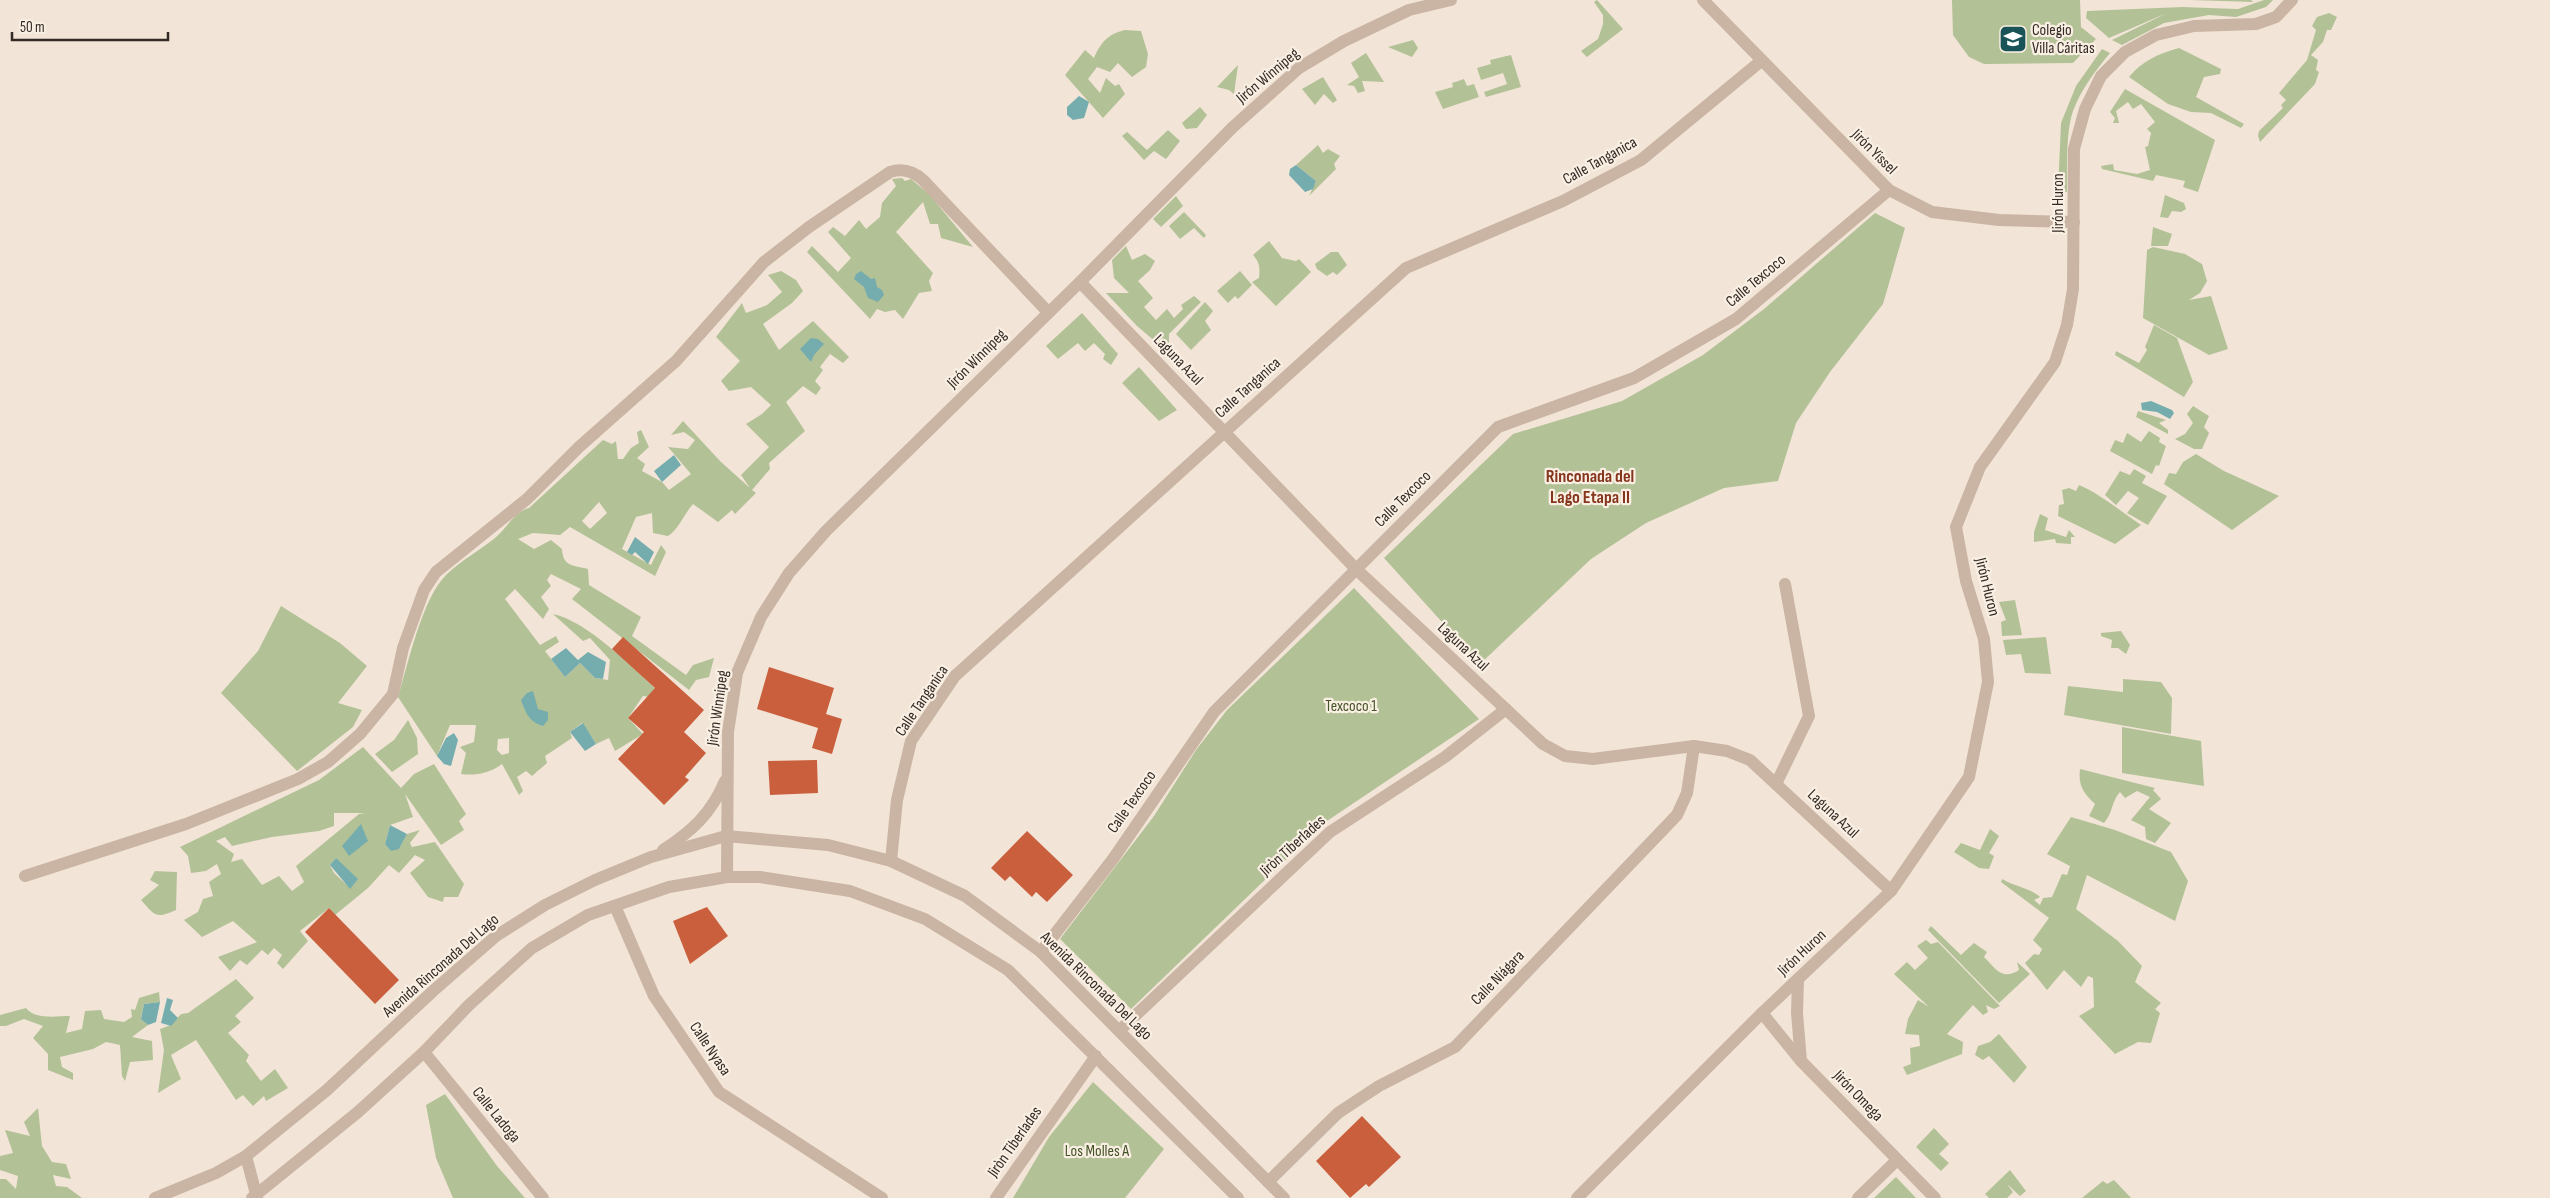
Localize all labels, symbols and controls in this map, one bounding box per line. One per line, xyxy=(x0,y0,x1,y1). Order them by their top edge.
scale bar xyxy=(12,10,169,42)
text: 50 m xyxy=(20,18,45,37)
place label: Colegio Villa Cáritas xyxy=(2032,21,2095,58)
school or university icon: Colegio Villa Cáritas xyxy=(1998,24,2028,54)
street label: Jirón Winnipeg xyxy=(1232,44,1303,108)
street label: Jirón Yissel xyxy=(1847,125,1901,179)
street label: Calle Tanganica xyxy=(1560,133,1640,189)
street label: Jirón Huron xyxy=(2049,173,2068,234)
street label: Calle Texcoco xyxy=(1722,251,1790,311)
street label: Jirón Winnipeg xyxy=(943,325,1011,393)
street label: Laguna Azul xyxy=(1149,331,1207,389)
street label: Calle Tanganica xyxy=(1211,354,1285,422)
district label: Rinconada del Lago Etapa II xyxy=(1546,466,1634,508)
street label: Calle Texcoco xyxy=(1371,467,1435,531)
street label: Jirón Huron xyxy=(1970,555,2003,618)
street label: Laguna Azul xyxy=(1433,619,1493,675)
street label: Calle Tanganica xyxy=(891,662,953,740)
street label: Jirón Winnipeg xyxy=(703,669,733,748)
park label: Texcoco 1 xyxy=(1325,697,1377,716)
street label: Calle Texcoco xyxy=(1104,767,1160,837)
street label: Laguna Azul xyxy=(1803,786,1863,842)
street label: Jiròn Tiberlades xyxy=(1256,811,1330,881)
street label: Avenida Rinconada Del Lago xyxy=(378,910,503,1022)
street label: Jirón Huron xyxy=(1773,926,1830,981)
street label: Avenida Rinconada Del Lago xyxy=(1036,927,1156,1044)
street label: Calle Niágara xyxy=(1467,947,1529,1009)
street label: Calle Nyasa xyxy=(685,1019,735,1079)
street label: Jirón Omega xyxy=(1828,1066,1887,1125)
street label: Calle Ladoga xyxy=(468,1083,524,1147)
street label: Jiròn Tiberlades xyxy=(983,1103,1046,1182)
park label: Los Molles A xyxy=(1065,1142,1129,1161)

